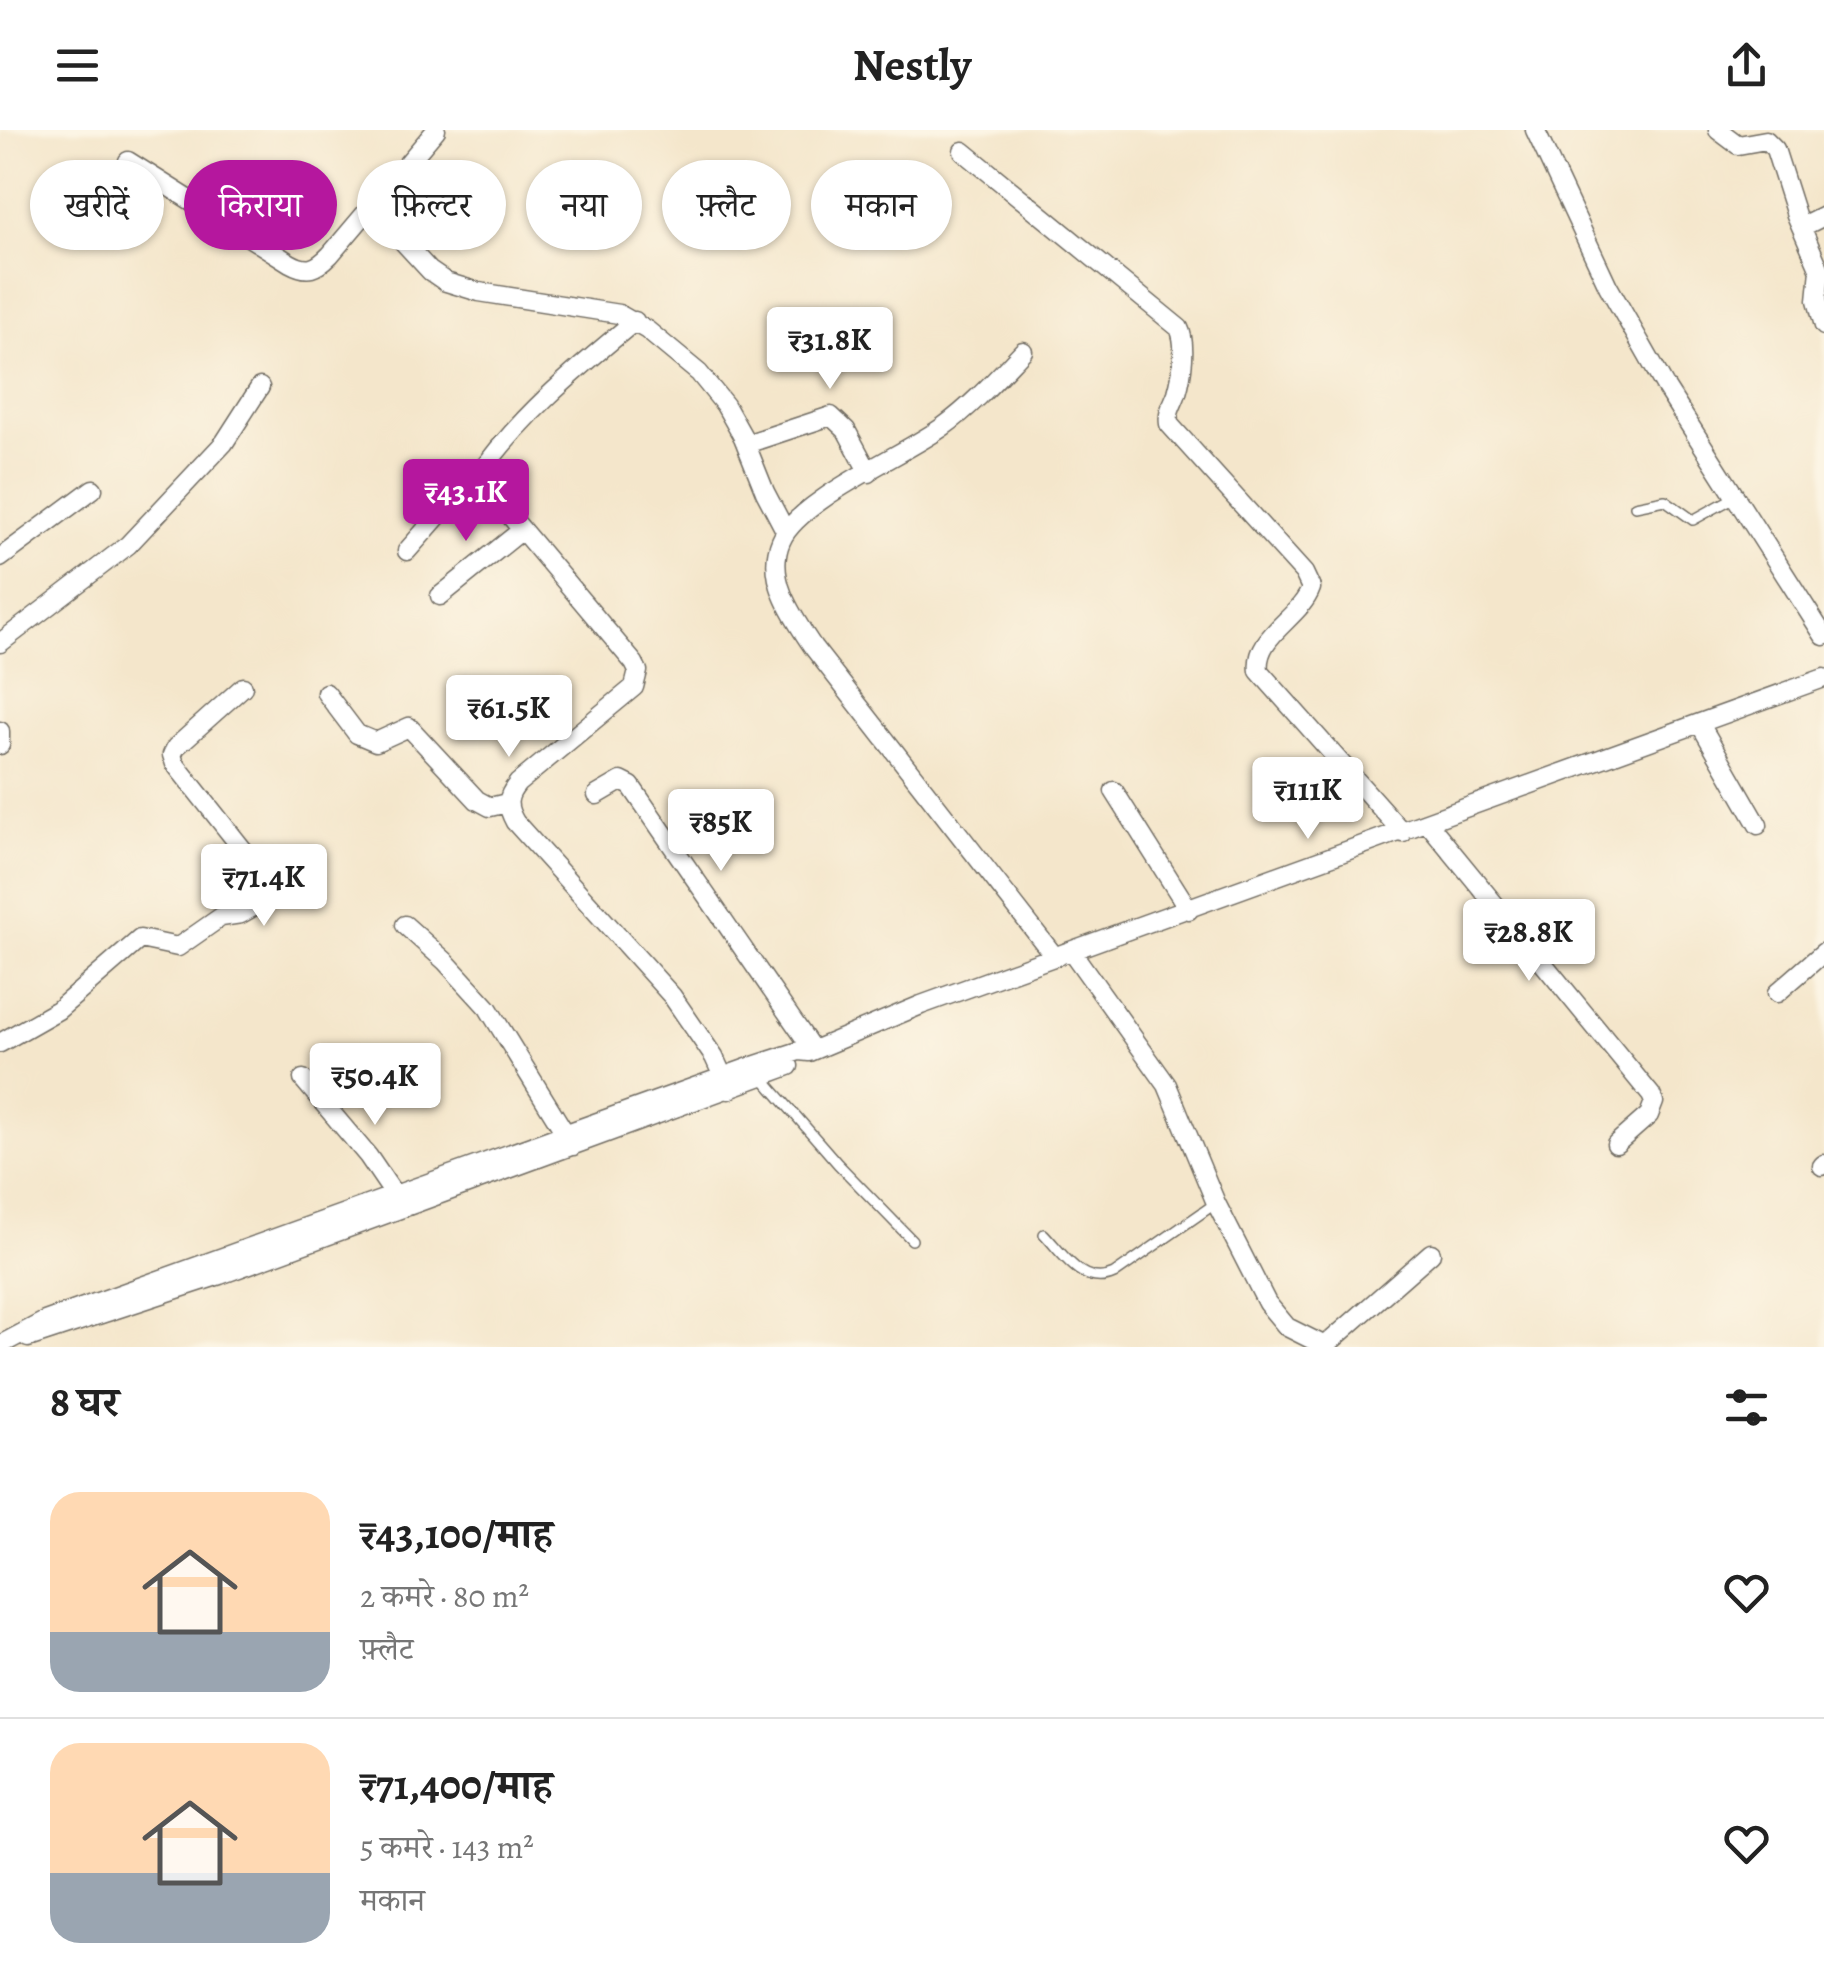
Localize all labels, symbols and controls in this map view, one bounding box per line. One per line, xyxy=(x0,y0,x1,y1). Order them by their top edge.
text: Nestly xyxy=(853,34,971,96)
icon: menu xyxy=(50,38,105,93)
icon: share xyxy=(1719,38,1774,93)
chip: खरीदें xyxy=(30,160,164,250)
chip: किराया xyxy=(184,160,337,250)
chip: फ़िल्टर xyxy=(357,160,506,250)
chip: नया xyxy=(526,160,642,250)
chip: फ़्लैट xyxy=(662,160,791,250)
chip: मकान xyxy=(811,160,952,250)
pin: ₹31.8K xyxy=(749,307,911,392)
text: ₹31.8K xyxy=(789,317,871,361)
pin: ₹43.1K xyxy=(385,459,547,544)
text: ₹43.1K xyxy=(425,469,507,513)
pin: ₹61.5K xyxy=(428,675,590,760)
text: ₹61.5K xyxy=(468,685,550,729)
pin: ₹111K xyxy=(1238,757,1378,842)
text: ₹111K xyxy=(1274,767,1342,811)
pin: ₹85K xyxy=(662,789,780,874)
text: ₹85K xyxy=(690,799,752,843)
pin: ₹71.4K xyxy=(183,844,345,929)
text: ₹71.4K xyxy=(223,854,305,898)
pin: ₹28.8K xyxy=(1448,899,1610,984)
text: ₹28.8K xyxy=(1485,909,1573,953)
pin: ₹50.4K xyxy=(294,1043,456,1128)
text: ₹50.4K xyxy=(332,1053,418,1097)
text: 8 घर xyxy=(50,1373,119,1430)
icon: filters xyxy=(1719,1380,1774,1435)
text: ₹43,100/माह xyxy=(360,1505,553,1562)
icon: home xyxy=(130,1532,250,1652)
icon: heart xyxy=(1719,1565,1774,1620)
text: 2 कमरे · 80 m² xyxy=(360,1574,529,1618)
text: फ़्लैट xyxy=(360,1627,413,1671)
text: ₹71,400/माह xyxy=(360,1756,553,1813)
icon: home xyxy=(130,1783,250,1903)
icon: heart xyxy=(1719,1816,1774,1871)
text: 5 कमरे · 143 m² xyxy=(360,1825,534,1869)
text: मकान xyxy=(360,1878,425,1922)

